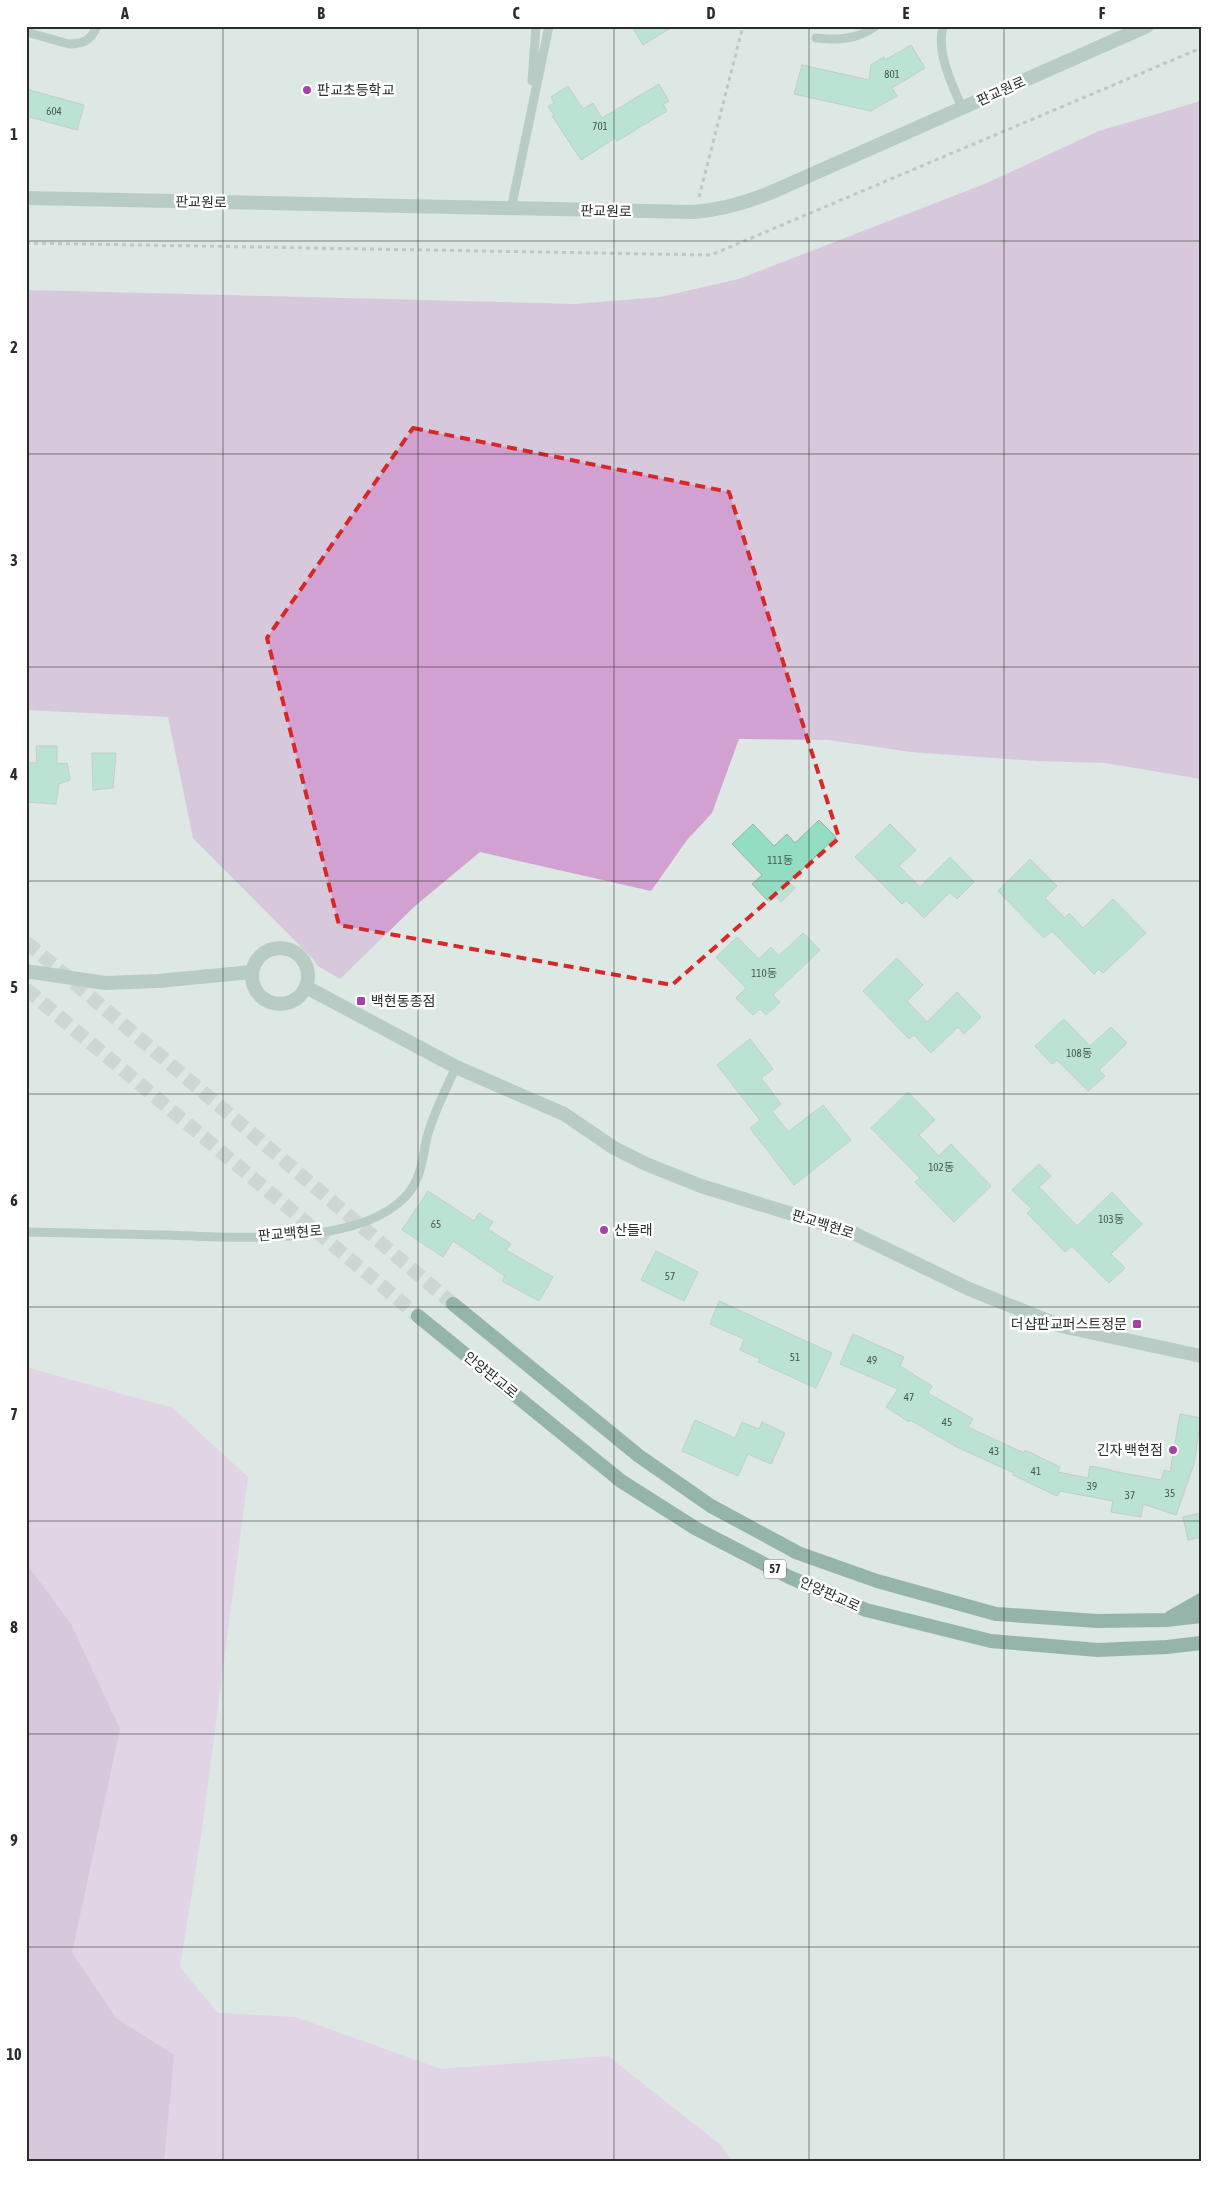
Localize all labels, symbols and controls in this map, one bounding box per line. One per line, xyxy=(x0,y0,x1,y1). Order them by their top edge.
text: A xyxy=(120,4,129,22)
text: B xyxy=(317,4,325,22)
text: C xyxy=(512,4,520,22)
text: D xyxy=(707,4,716,22)
text: E xyxy=(903,4,910,22)
text: F xyxy=(1099,4,1106,22)
house number: 801 xyxy=(884,68,900,80)
street label: 판교원로 xyxy=(974,73,1028,109)
place label: 판교초등학교 xyxy=(317,82,394,98)
marker: 판교초등학교 xyxy=(301,84,313,96)
house number: 604 xyxy=(46,105,62,117)
house number: 701 xyxy=(592,120,608,132)
text: 1 xyxy=(10,125,18,143)
street label: 판교원로 xyxy=(175,194,227,210)
street label: 판교원로 xyxy=(580,203,632,219)
text: 2 xyxy=(10,338,18,356)
text: 3 xyxy=(10,551,18,569)
text: 4 xyxy=(9,765,18,783)
house number: 111동 xyxy=(767,854,793,866)
house number: 110동 xyxy=(751,967,777,979)
text: 5 xyxy=(10,978,18,996)
place label: 백현동종점 xyxy=(371,993,435,1009)
marker: 백현동종점 xyxy=(355,995,367,1007)
house number: 108동 xyxy=(1066,1047,1092,1059)
house number: 102동 xyxy=(928,1161,954,1173)
text: 6 xyxy=(10,1191,18,1209)
street label: 판교백현로 xyxy=(790,1206,856,1242)
house number: 103동 xyxy=(1098,1213,1124,1225)
house number: 65 xyxy=(431,1218,441,1230)
street label: 판교백현로 xyxy=(257,1222,323,1244)
place label: 산들래 xyxy=(614,1222,653,1238)
marker: 산들래 xyxy=(598,1224,610,1236)
house number: 57 xyxy=(665,1270,675,1282)
place label: 더샵판교퍼스트정문 xyxy=(1011,1316,1127,1332)
marker: 더샵판교퍼스트정문 xyxy=(1131,1318,1143,1330)
street label: 안양판교로 xyxy=(461,1349,521,1402)
house number: 51 xyxy=(790,1351,800,1363)
house number: 49 xyxy=(867,1354,877,1366)
house number: 47 xyxy=(904,1391,914,1403)
text: 7 xyxy=(10,1405,18,1423)
house number: 45 xyxy=(942,1416,952,1428)
place label: 긴자 백현점 xyxy=(1097,1442,1163,1458)
marker: 긴자 백현점 xyxy=(1167,1444,1179,1456)
house number: 43 xyxy=(989,1445,999,1457)
house number: 41 xyxy=(1031,1465,1041,1477)
house number: 39 xyxy=(1087,1480,1097,1492)
house number: 35 xyxy=(1165,1487,1175,1499)
house number: 37 xyxy=(1125,1489,1135,1501)
road number: 57 xyxy=(764,1560,786,1578)
street label: 안양판교로 xyxy=(797,1574,863,1614)
text: 8 xyxy=(10,1618,18,1636)
text: 9 xyxy=(10,1831,18,1849)
text: 10 xyxy=(6,2045,22,2063)

